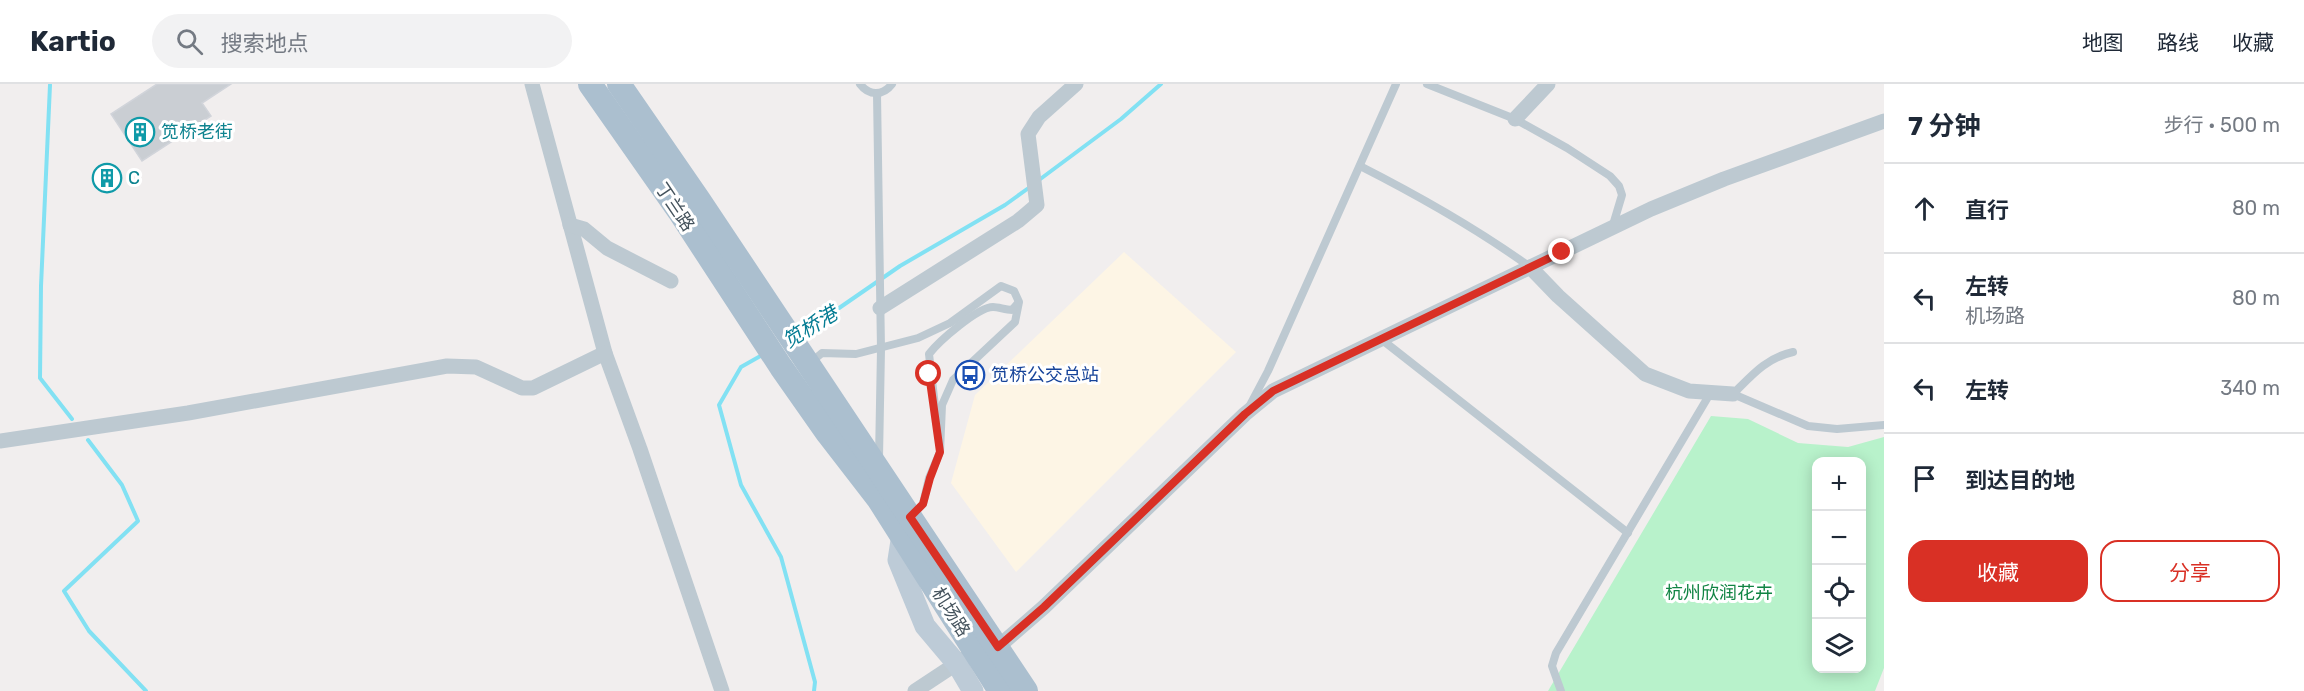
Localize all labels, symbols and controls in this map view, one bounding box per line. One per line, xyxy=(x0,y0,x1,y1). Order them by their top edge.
search box xyxy=(152,14,572,68)
text: Kartio xyxy=(30,25,116,58)
icon: search xyxy=(173,25,206,58)
text: 搜索地点 xyxy=(221,30,309,57)
text: 地图 xyxy=(2082,30,2124,55)
text: 路线 xyxy=(2157,30,2199,55)
text: 收藏 xyxy=(2232,30,2274,55)
text: 7 分钟 xyxy=(1908,111,1980,142)
text: 步行 · 500 m xyxy=(2164,113,2280,137)
building icon: 笕桥老街 xyxy=(124,116,156,148)
place label: 笕桥老街 xyxy=(161,121,233,143)
building icon: C xyxy=(91,162,123,194)
place label: C xyxy=(128,167,140,189)
street label: 丁兰路 xyxy=(651,178,699,236)
icon: ahead xyxy=(1908,192,1941,225)
text: 80 m xyxy=(2232,196,2280,220)
text: 直行 xyxy=(1965,197,2009,224)
route end xyxy=(1548,238,1574,264)
text: 左转 xyxy=(1965,273,2009,300)
icon: left xyxy=(1908,282,1941,315)
text: 80 m xyxy=(2232,286,2280,310)
water label: 笕桥港 xyxy=(778,299,844,353)
text: 机场路 xyxy=(1965,304,2025,328)
bus stop icon: 笕桥公交总站 xyxy=(954,359,986,391)
route start xyxy=(915,360,941,386)
place label: 笕桥公交总站 xyxy=(991,364,1099,386)
icon: left xyxy=(1908,372,1941,405)
text: 340 m xyxy=(2220,376,2280,400)
text: 左转 xyxy=(1965,377,2009,404)
map controls xyxy=(1812,457,1866,673)
button: + xyxy=(1812,457,1866,511)
icon: arrive xyxy=(1908,462,1941,495)
text: 到达目的地 xyxy=(1965,467,2075,494)
button: − xyxy=(1812,511,1866,565)
button: 收藏 xyxy=(1908,540,2088,602)
button: 分享 xyxy=(2100,540,2280,602)
button: locate xyxy=(1812,565,1866,619)
park label: 杭州欣润花卉 xyxy=(1665,582,1773,604)
street label: 机场路 xyxy=(927,583,975,641)
button: layers xyxy=(1812,619,1866,673)

